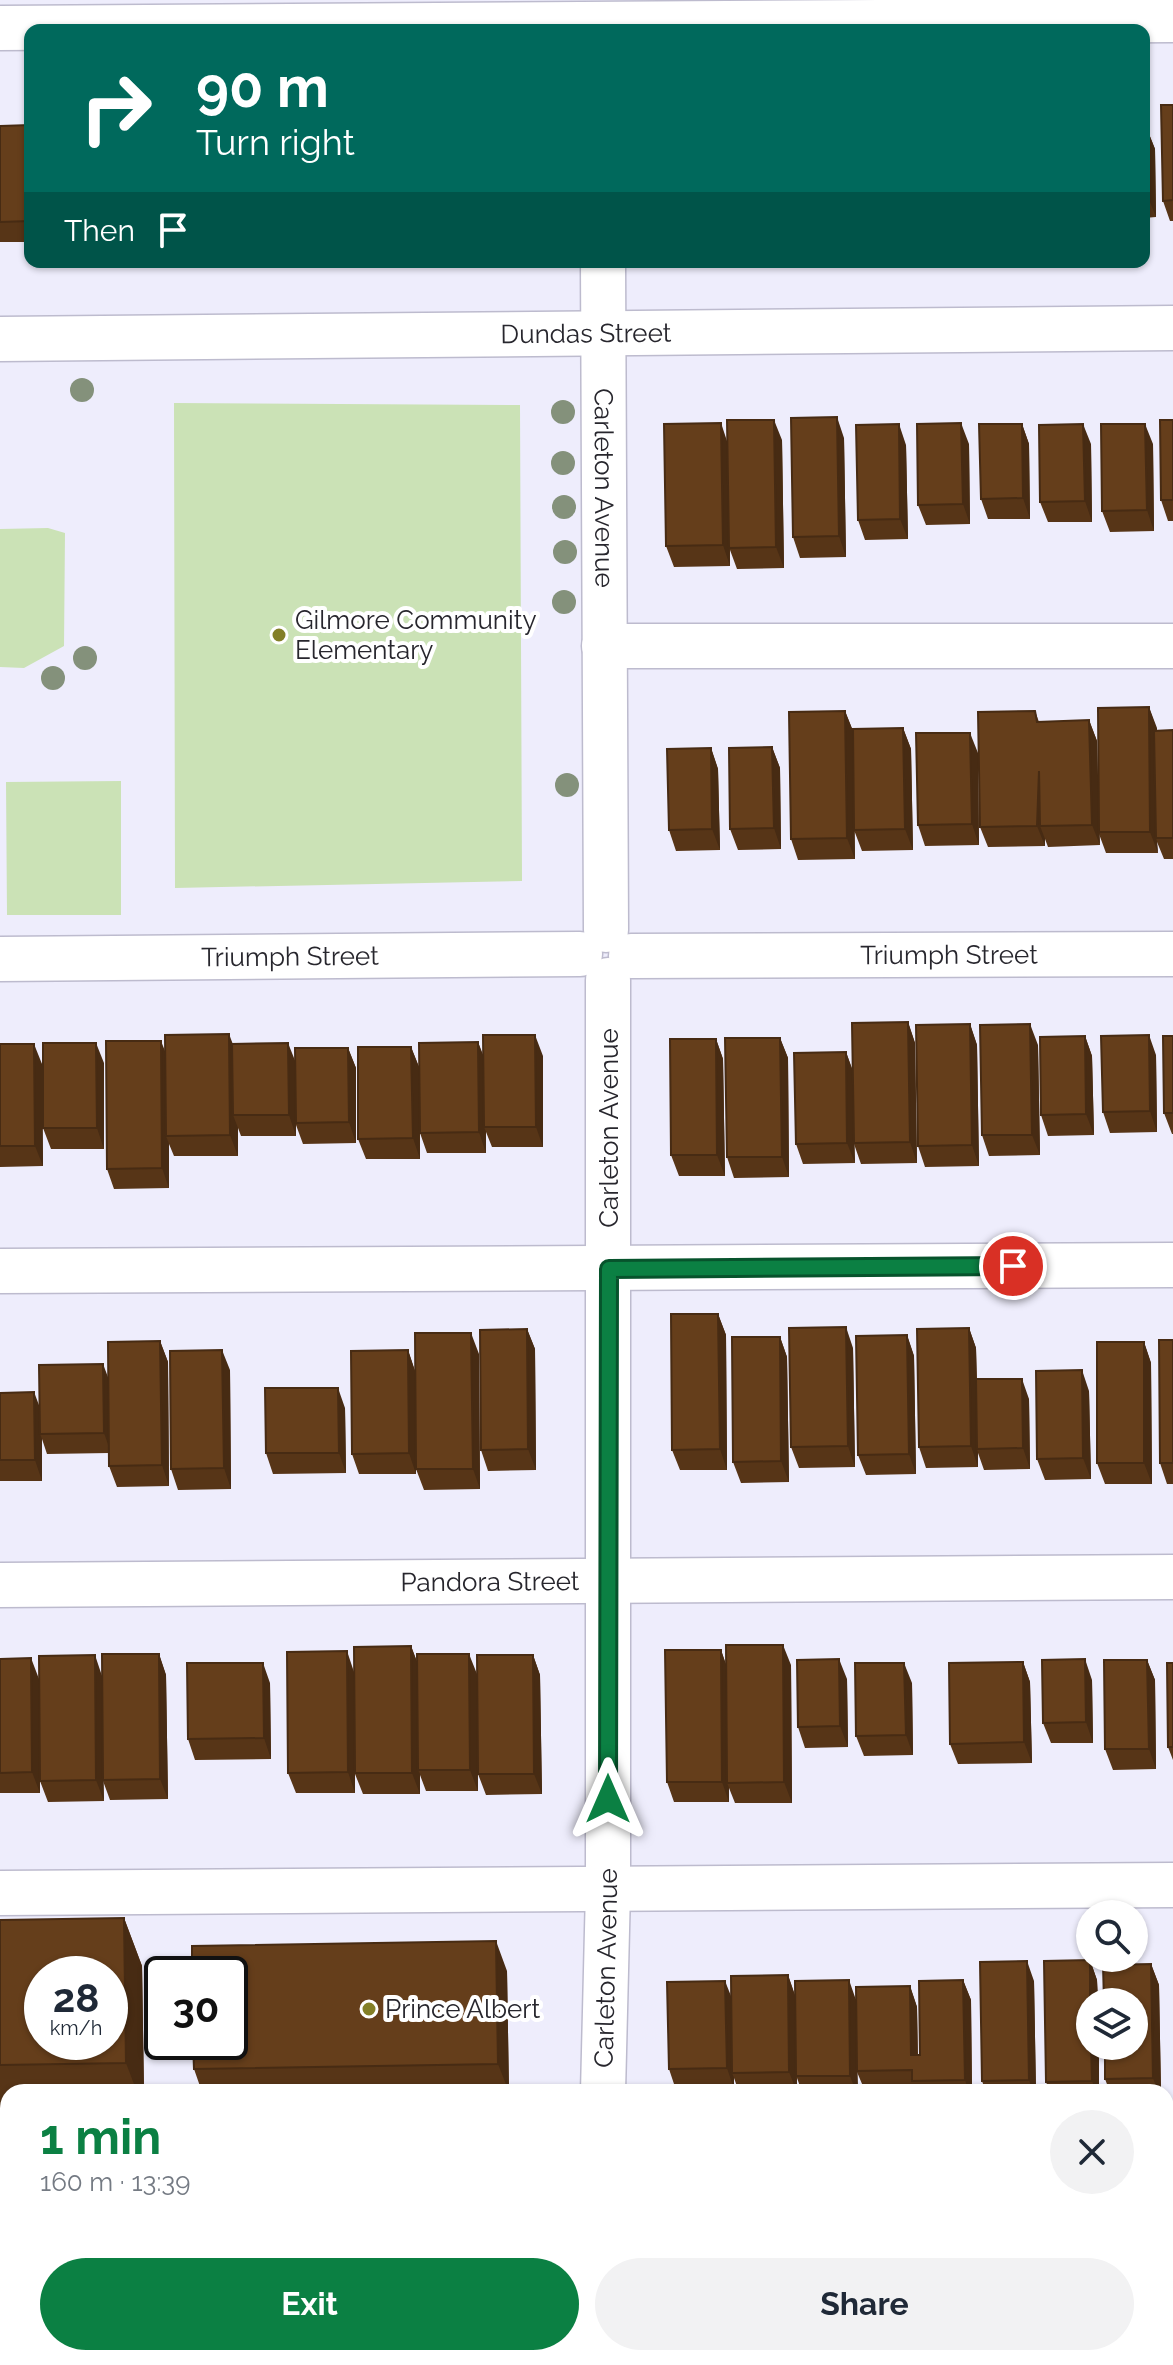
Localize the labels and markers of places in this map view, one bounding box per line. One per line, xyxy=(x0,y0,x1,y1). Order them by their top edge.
place label: Gilmore Community Elementary xyxy=(295,605,537,665)
marker: Gilmore Community Elementary xyxy=(270,626,288,644)
pin xyxy=(979,1232,1047,1300)
place label: Prince Albert xyxy=(385,1994,540,2024)
marker: Prince Albert xyxy=(360,2000,378,2018)

